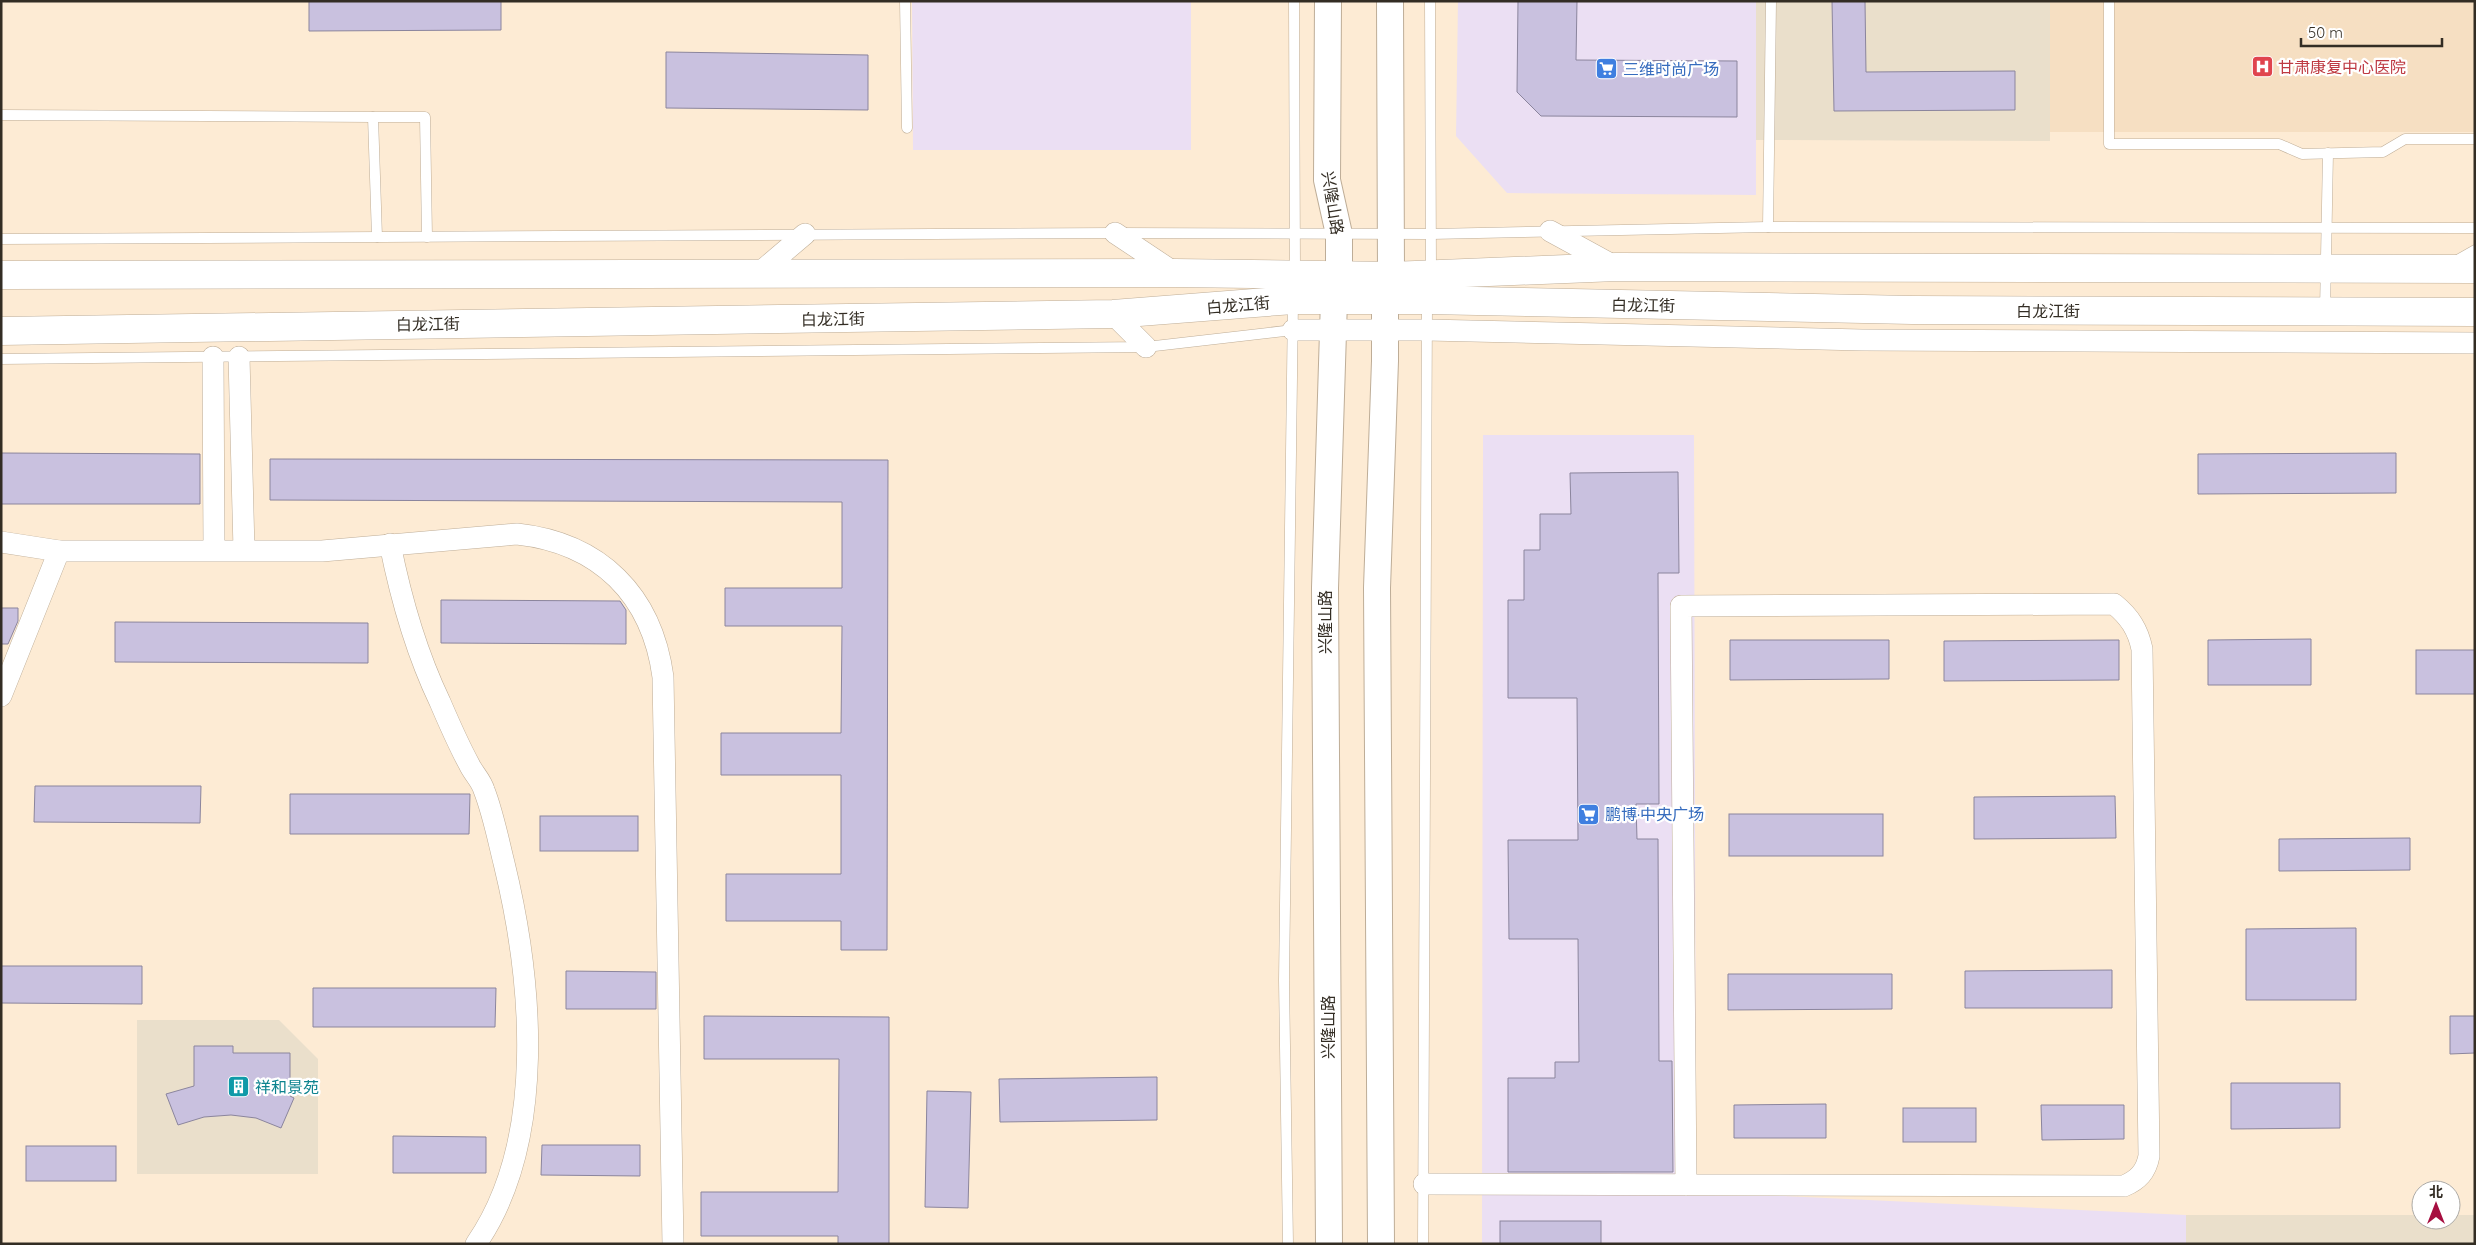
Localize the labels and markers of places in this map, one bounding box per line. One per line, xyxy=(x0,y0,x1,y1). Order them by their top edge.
hospital icon: 甘肃康复中心医院 xyxy=(2250,55,2274,79)
supermarket icon: 三维时尚广场 xyxy=(1595,57,1619,81)
place label: 甘肃康复中心医院 xyxy=(2278,57,2406,77)
place label: 三维时尚广场 xyxy=(1623,59,1719,79)
supermarket icon: 鹏博·中央广场 xyxy=(1577,802,1601,826)
place label: 鹏博·中央广场 xyxy=(1605,804,1704,824)
building icon: 祥和景苑 xyxy=(227,1075,251,1099)
place label: 祥和景苑 xyxy=(255,1077,319,1097)

